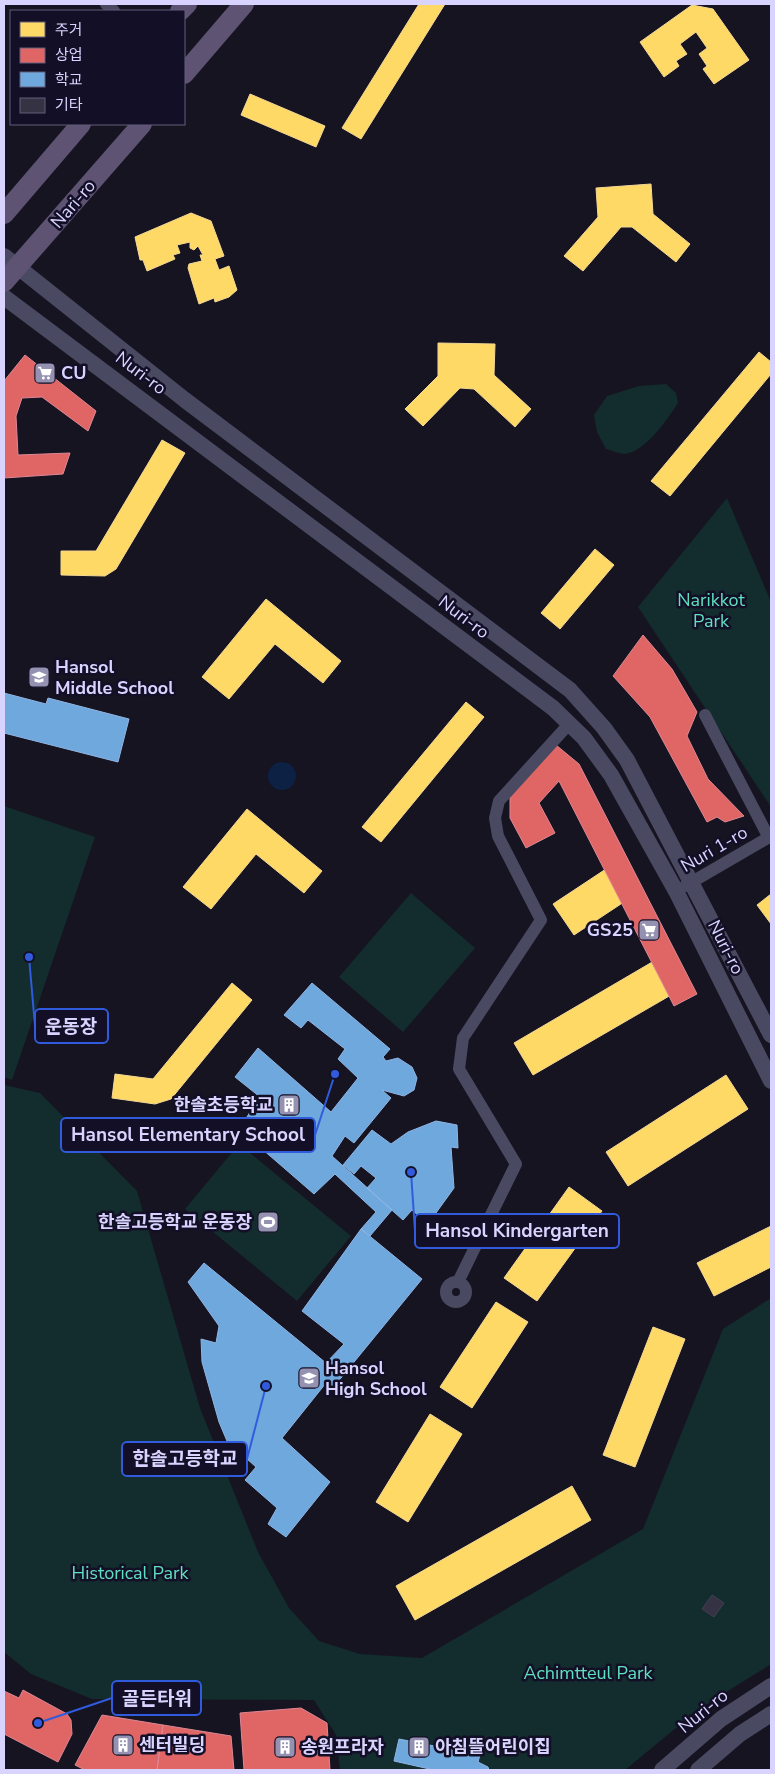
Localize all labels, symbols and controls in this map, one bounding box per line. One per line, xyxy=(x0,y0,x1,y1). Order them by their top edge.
legend xyxy=(10,10,185,125)
text: 주거 xyxy=(55,20,83,40)
text: 상업 xyxy=(55,45,83,65)
text: 학교 xyxy=(55,70,83,90)
text: 기타 xyxy=(55,95,83,115)
street label: Nari-ro xyxy=(45,174,101,234)
street label: Nuri-ro xyxy=(111,346,171,400)
supermarket icon: CU xyxy=(33,361,57,385)
place label: CU xyxy=(61,361,87,385)
park label: Narikkot Park xyxy=(677,588,745,633)
street label: Nuri-ro xyxy=(434,590,494,644)
place label: Hansol Middle School xyxy=(55,655,174,700)
school or university icon: Hansol Middle School xyxy=(27,665,51,689)
street label: Nuri 1-ro xyxy=(676,820,752,878)
street label: Nuri-ro xyxy=(702,916,750,978)
place label: GS25 xyxy=(587,918,633,942)
supermarket icon: GS25 xyxy=(637,918,661,942)
callout: 운동장 xyxy=(35,1009,108,1043)
text: 운동장 xyxy=(45,1014,97,1040)
place label: 한솔초등학교 xyxy=(174,1093,273,1117)
building icon: 한솔초등학교 xyxy=(277,1093,301,1117)
callout: Hansol Elementary School xyxy=(61,1118,315,1152)
text: Hansol Elementary School xyxy=(71,1122,305,1148)
place label: 한솔고등학교 운동장 xyxy=(98,1210,252,1234)
sports icon: 한솔고등학교 운동장 xyxy=(256,1210,280,1234)
callout: Hansol Kindergarten xyxy=(415,1214,619,1248)
text: Hansol Kindergarten xyxy=(425,1218,609,1244)
place label: Hansol High School xyxy=(325,1356,427,1401)
school or university icon: Hansol High School xyxy=(297,1366,321,1390)
callout: 한솔고등학교 xyxy=(122,1442,247,1476)
text: 한솔고등학교 xyxy=(133,1446,237,1472)
park label: Historical Park xyxy=(72,1561,189,1585)
park label: Achimtteul Park xyxy=(523,1661,654,1685)
callout: 골든타워 xyxy=(112,1681,201,1715)
street label: Nuri-ro xyxy=(673,1683,733,1739)
text: 골든타워 xyxy=(122,1686,192,1712)
building icon: 센터빌딩 xyxy=(111,1733,135,1757)
place label: 센터빌딩 xyxy=(139,1733,205,1757)
building icon: 송원프라자 xyxy=(273,1735,297,1759)
place label: 송원프라자 xyxy=(301,1735,384,1759)
building icon: 아침뜰어린이집 xyxy=(407,1735,431,1759)
place label: 아침뜰어린이집 xyxy=(435,1735,551,1759)

